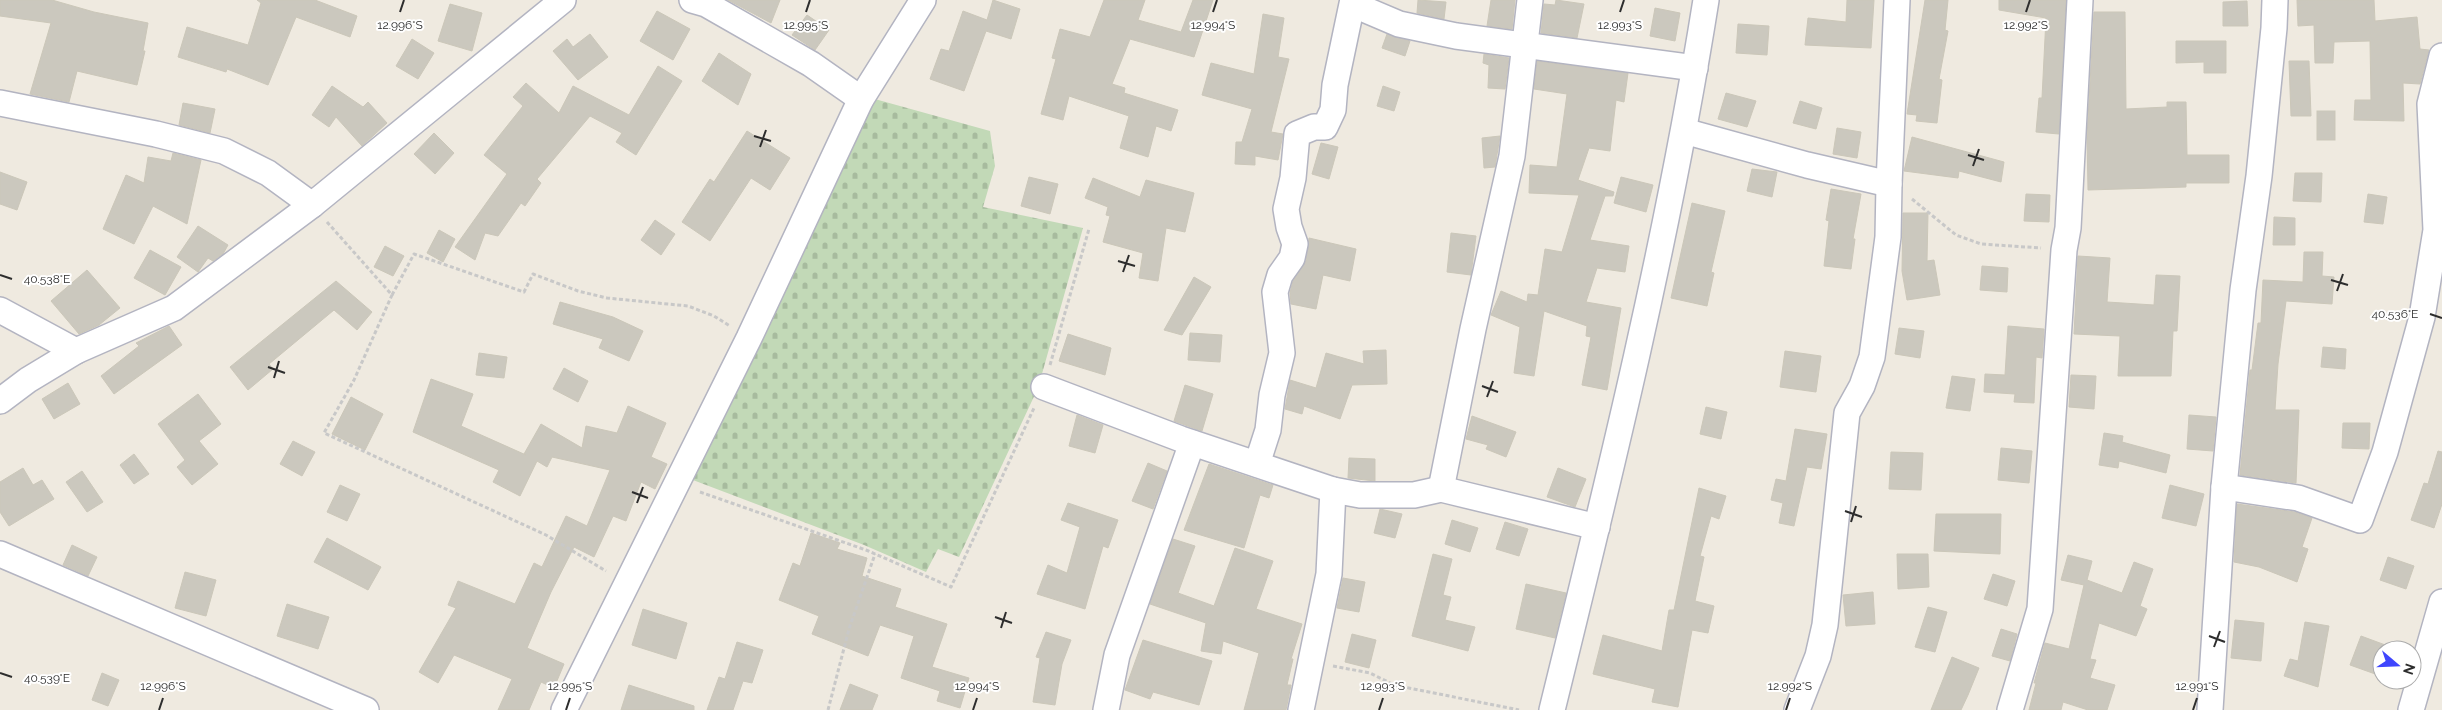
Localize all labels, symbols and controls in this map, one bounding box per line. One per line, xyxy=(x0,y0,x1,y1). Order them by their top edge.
text: 12.996°S xyxy=(377,18,423,32)
text: 12.995°S xyxy=(784,18,828,32)
text: 12.994°S xyxy=(1191,18,1235,32)
text: 12.993°S xyxy=(1598,18,1642,32)
text: 12.992°S xyxy=(2004,18,2048,32)
text: 40.538°E xyxy=(24,272,70,286)
text: 40.536°E xyxy=(2372,307,2418,321)
north arrow xyxy=(2372,640,2422,690)
text: N xyxy=(2400,662,2419,677)
text: 40.539°E xyxy=(24,671,70,685)
text: 12.996°S xyxy=(140,679,186,693)
text: 12.995°S xyxy=(548,679,592,693)
text: 12.994°S xyxy=(955,679,999,693)
text: 12.993°S xyxy=(1361,679,1405,693)
text: 12.992°S xyxy=(1768,679,1812,693)
text: 12.991°S xyxy=(2175,679,2219,693)

